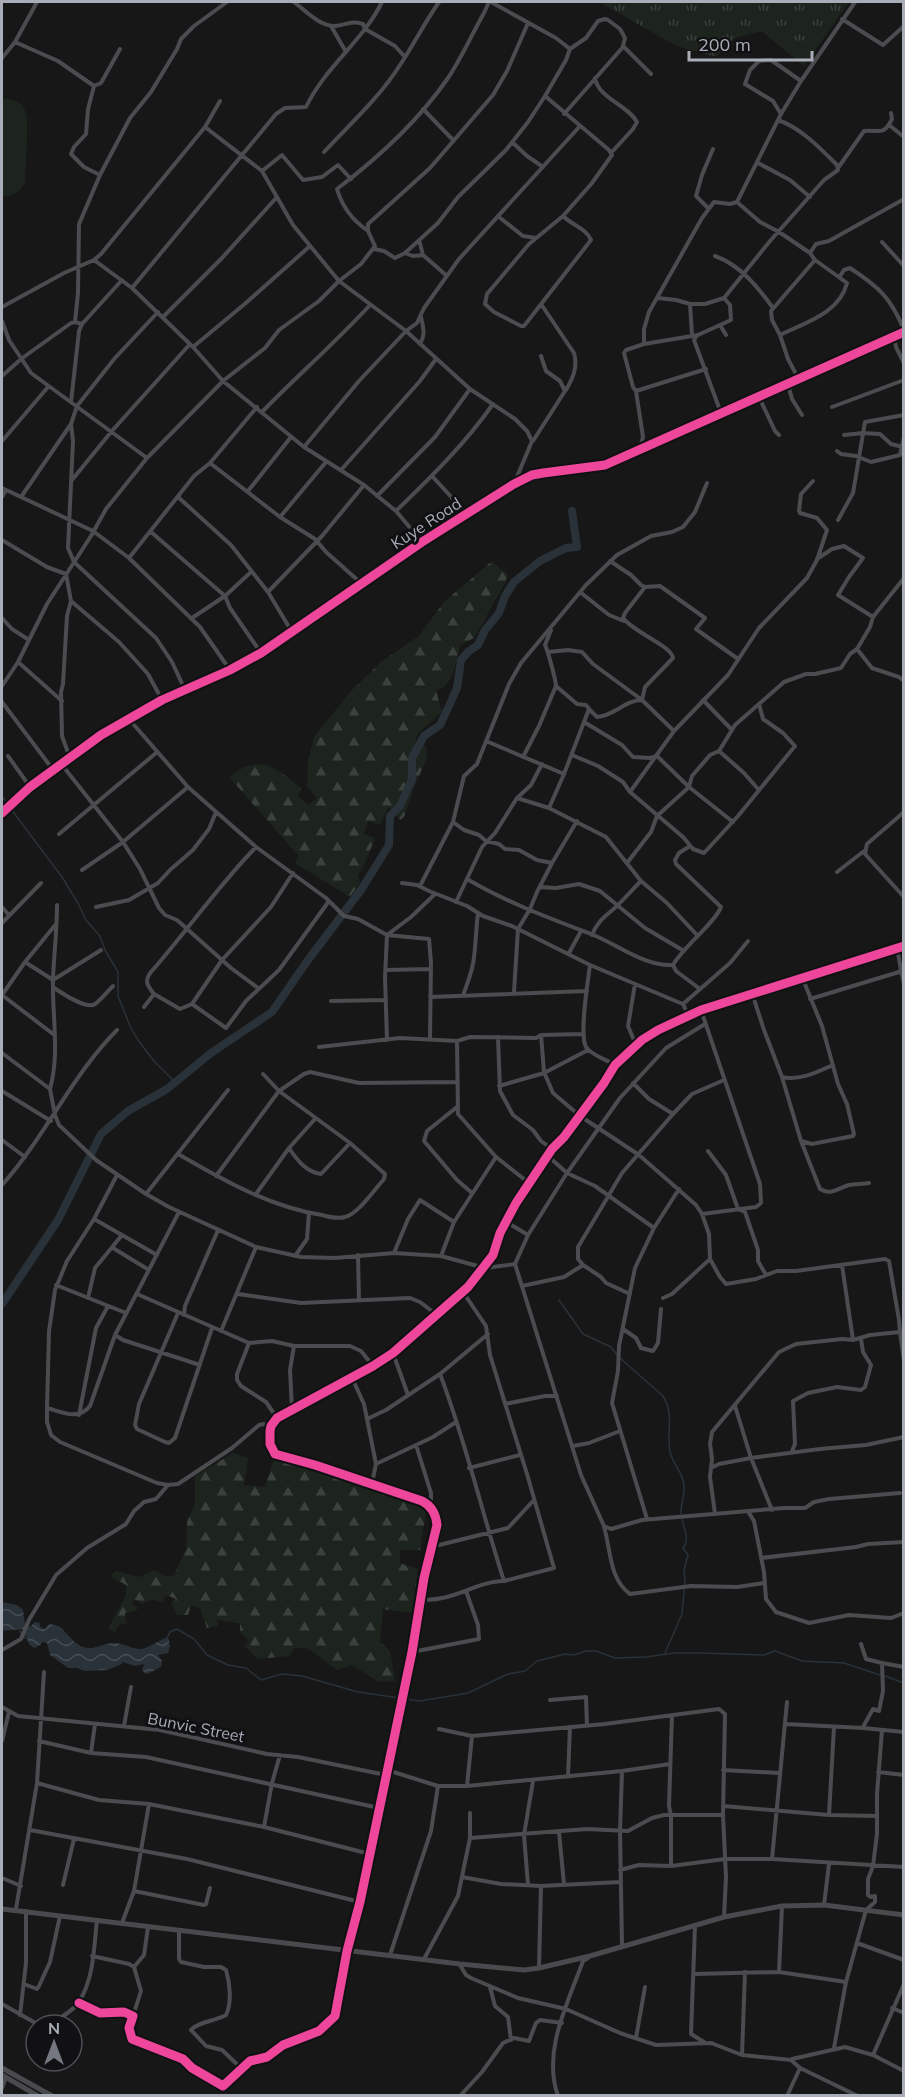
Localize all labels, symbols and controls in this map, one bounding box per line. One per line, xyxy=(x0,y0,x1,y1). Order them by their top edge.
scale bar xyxy=(689,24,812,62)
text: 200 m xyxy=(698,33,751,56)
street label: Kuye Road xyxy=(387,493,465,553)
street label: Bunvic Street xyxy=(146,1708,246,1746)
north arrow xyxy=(24,2013,84,2073)
text: N xyxy=(48,2018,60,2038)

